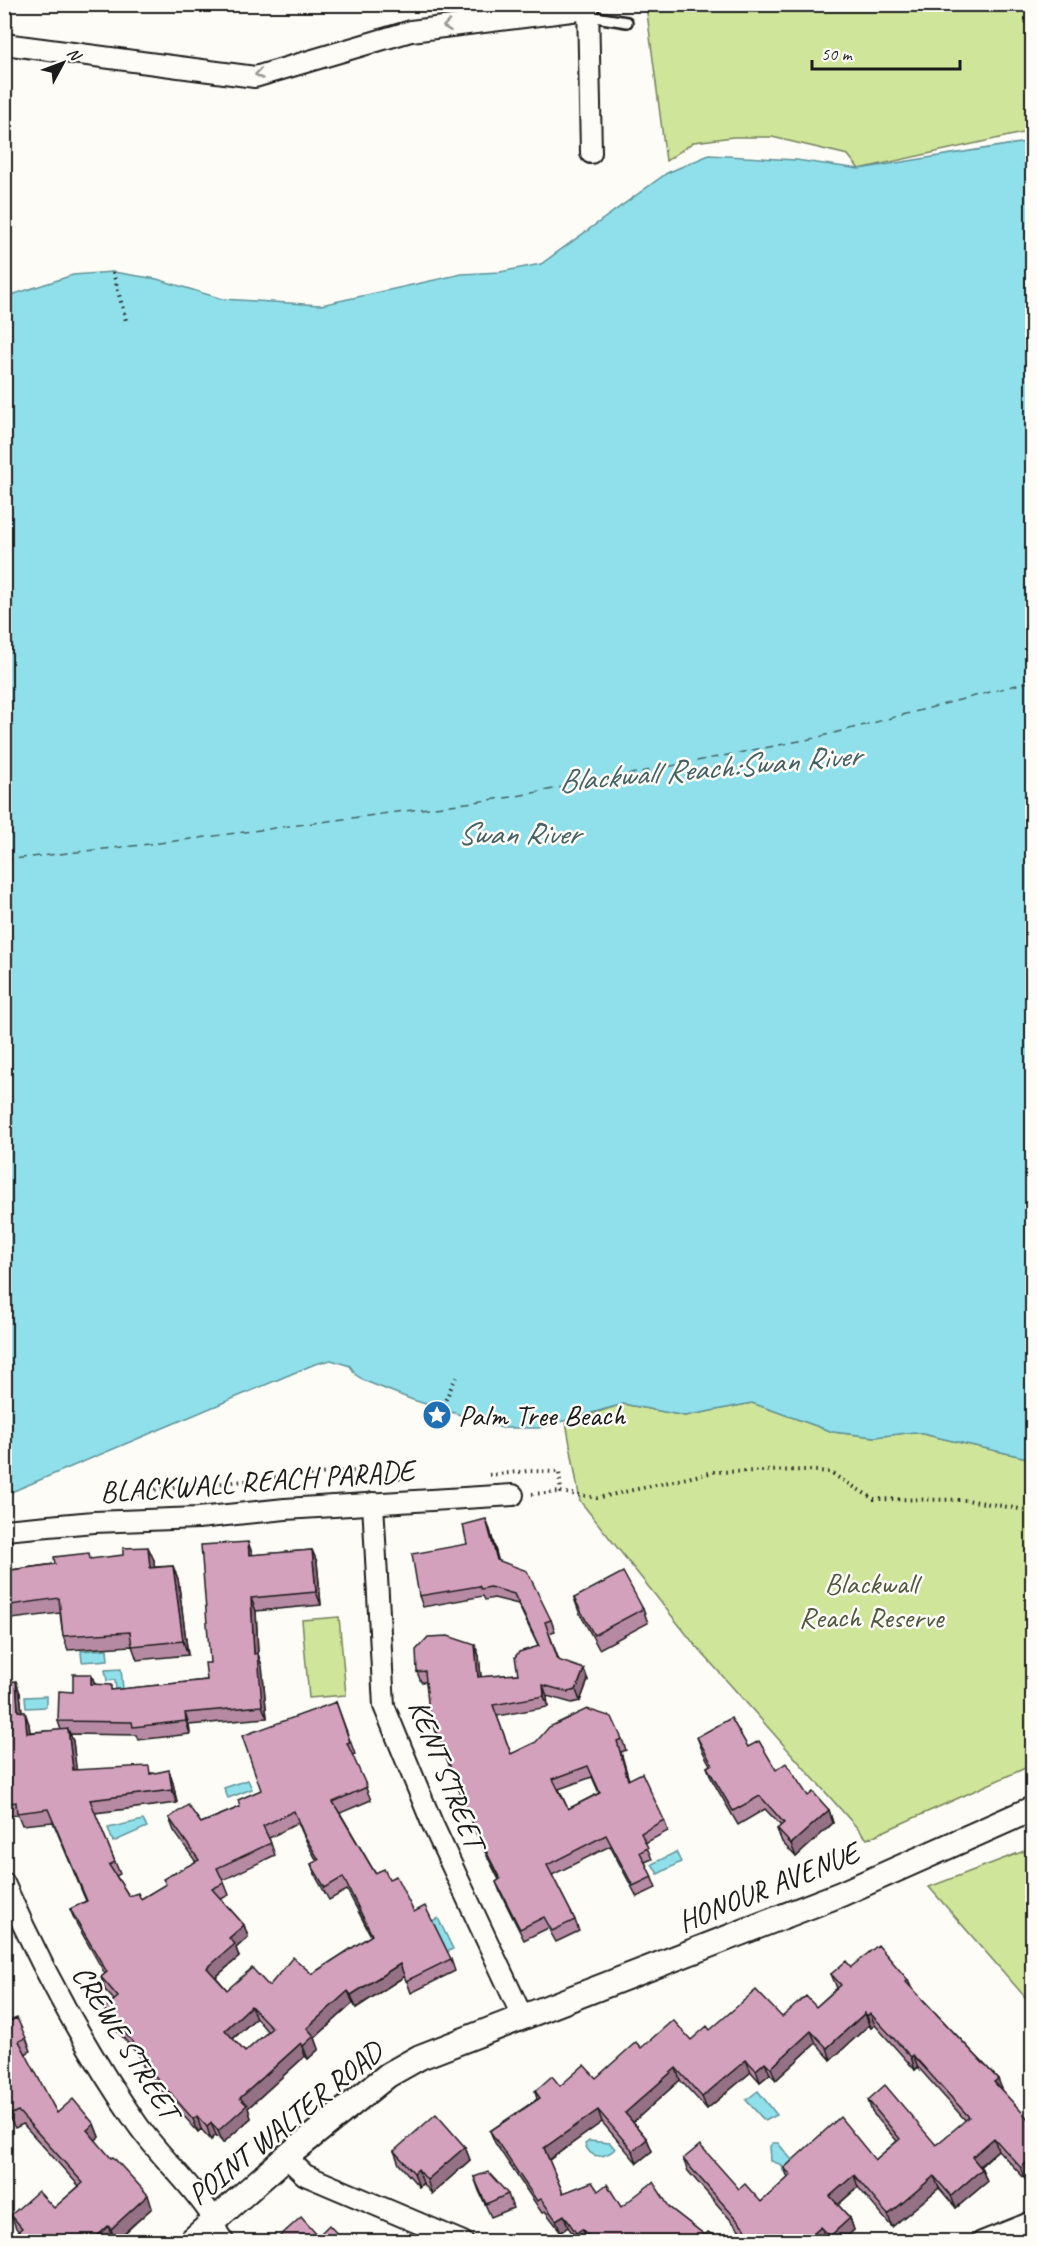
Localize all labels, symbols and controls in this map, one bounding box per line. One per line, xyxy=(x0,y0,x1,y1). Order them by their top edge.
one-way arrow xyxy=(442,19,451,32)
north arrow xyxy=(33,33,93,93)
scale bar xyxy=(812,33,960,71)
text: 50 m xyxy=(821,43,854,65)
text: N xyxy=(63,44,86,66)
one-way arrow xyxy=(254,68,263,80)
water label: Blackwall Reach:Swan River xyxy=(557,734,867,802)
water label: Swan River xyxy=(457,813,584,854)
place label: Palm Tree Beach xyxy=(458,1396,627,1434)
place icon: Palm Tree Beach xyxy=(421,1399,453,1431)
street label: BLACKWALL REACH PARADE xyxy=(99,1451,419,1511)
park label: Blackwall Reach Reserve xyxy=(799,1564,945,1636)
street label: KENT STREET xyxy=(400,1694,496,1860)
street label: HONOUR AVENUE xyxy=(672,1832,868,1941)
street label: CREWE STREET xyxy=(64,1958,192,2131)
street label: POINT WALTER ROAD xyxy=(180,2031,392,2213)

